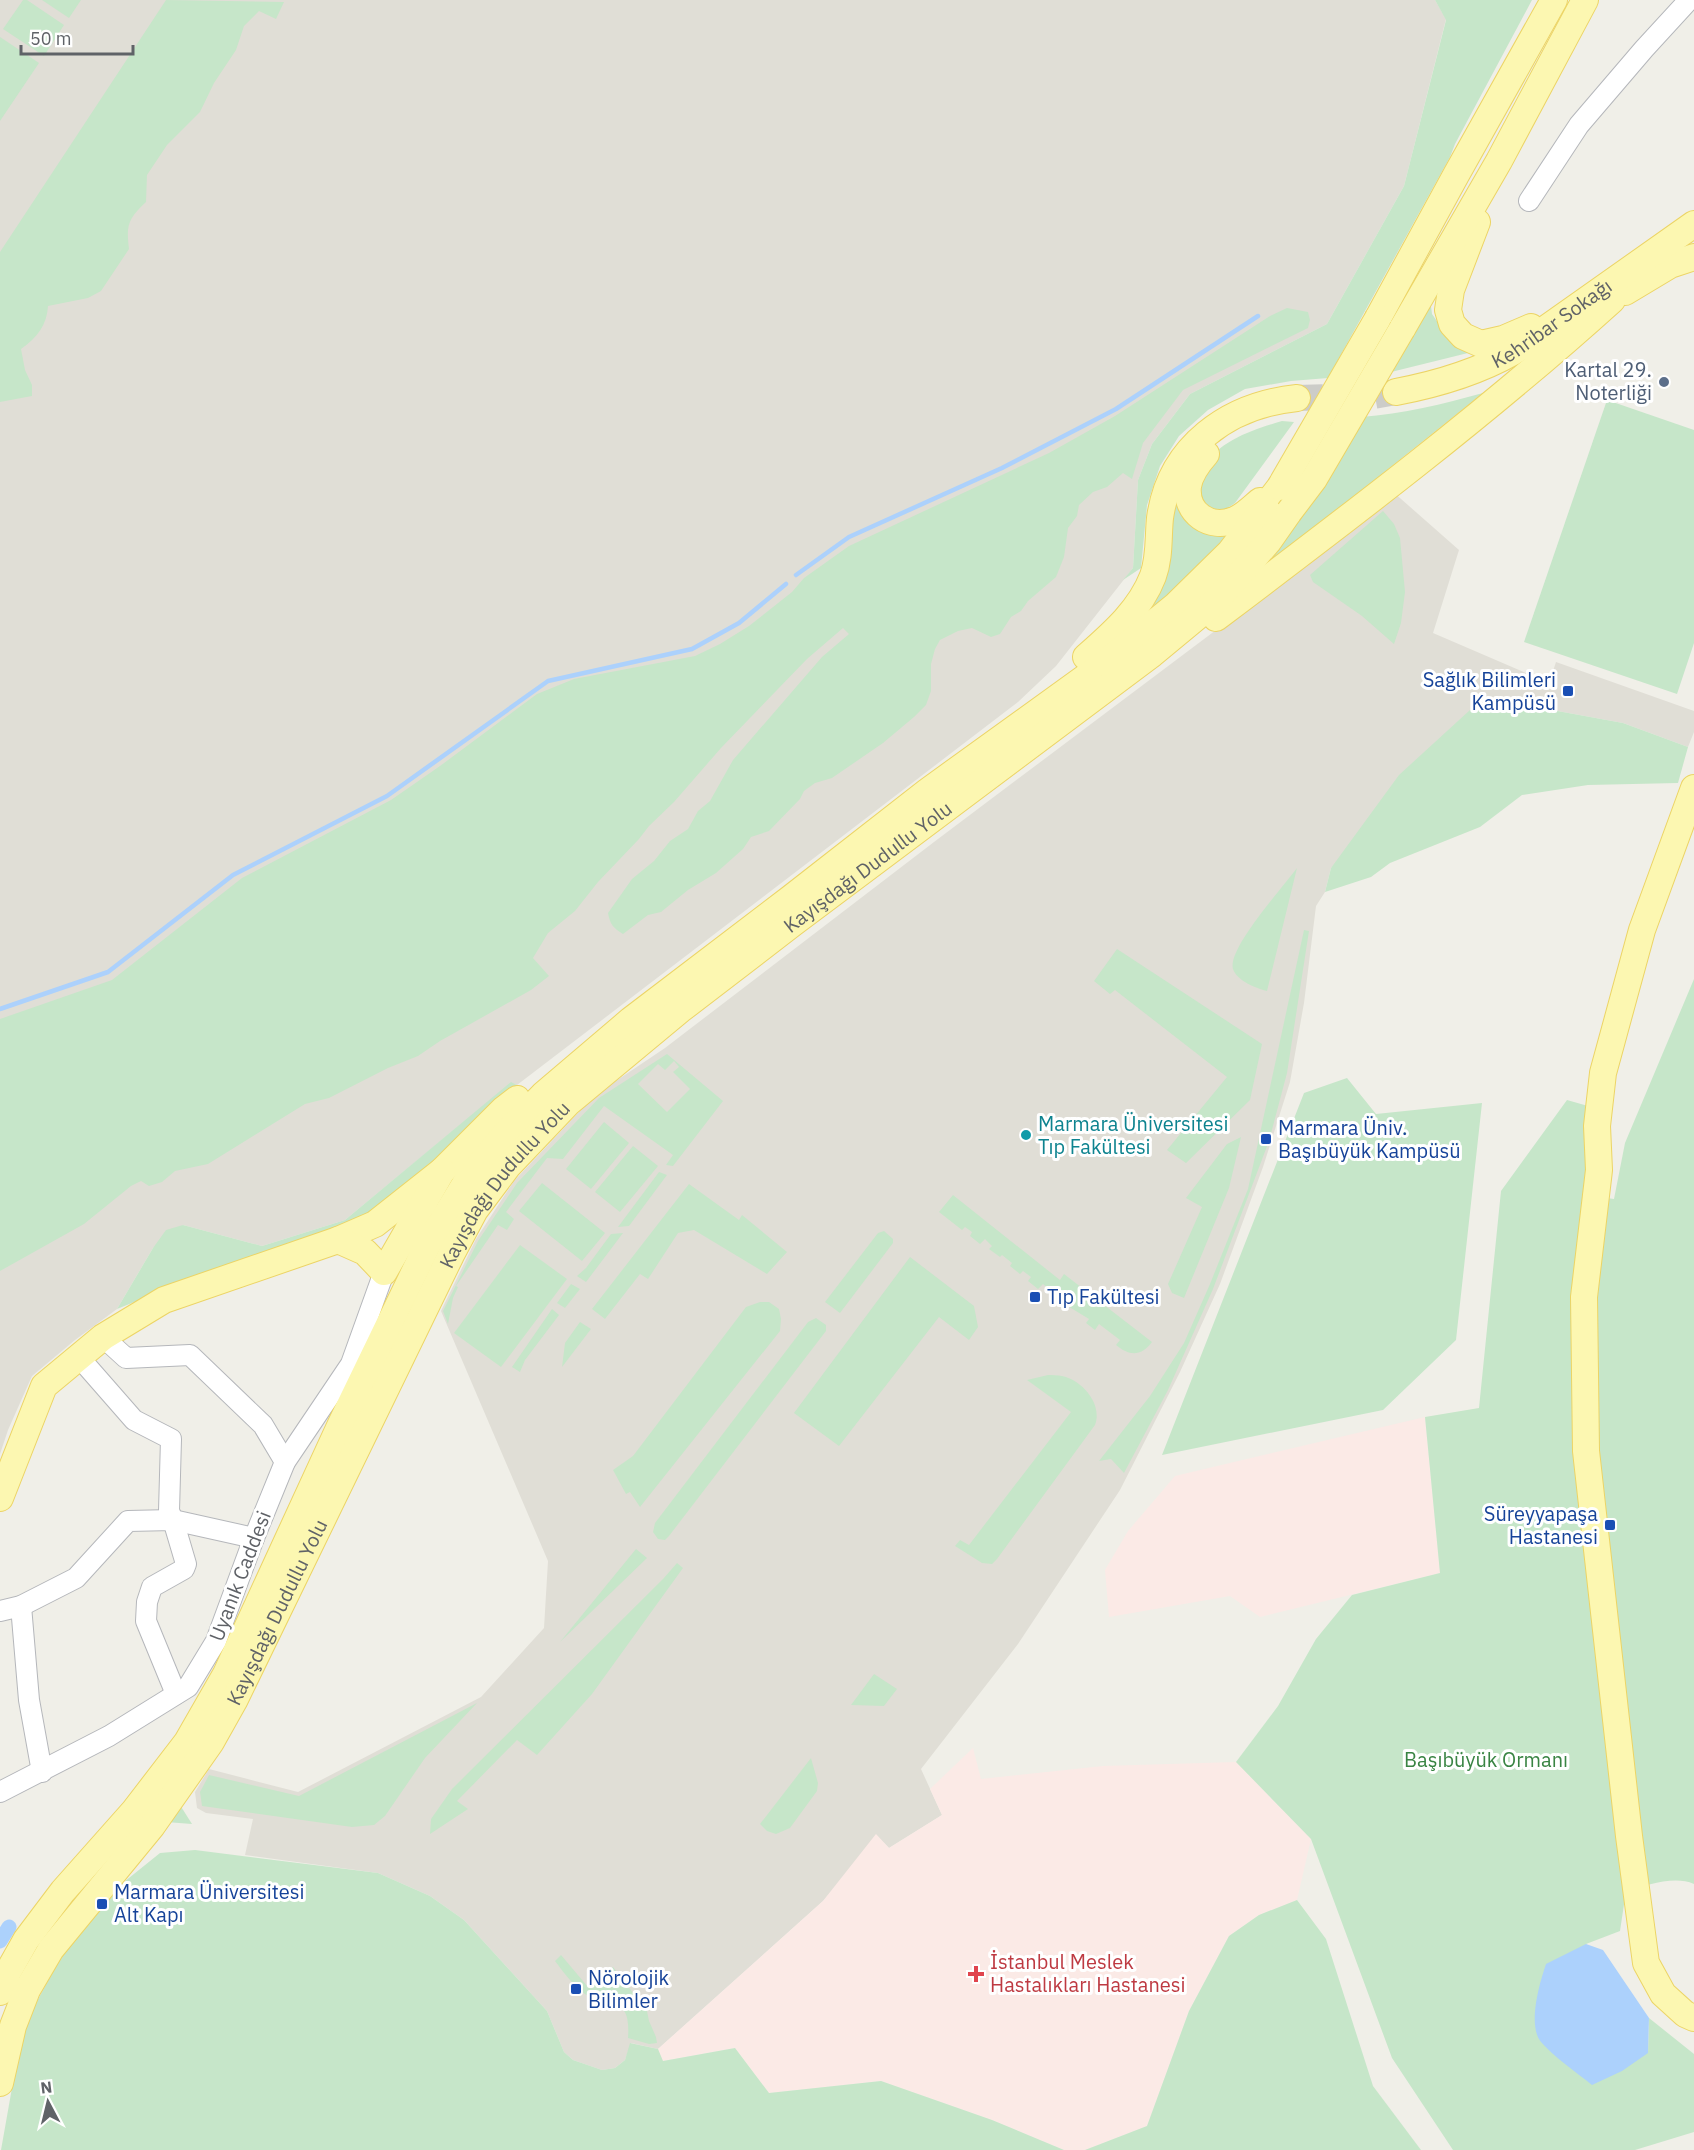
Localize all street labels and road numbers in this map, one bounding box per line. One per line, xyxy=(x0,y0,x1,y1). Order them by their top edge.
street label: Kehribar Sokağı xyxy=(1487,272,1617,374)
street label: Kayışdağı Dudullu Yolu xyxy=(778,795,957,939)
street label: Kayışdağı Dudullu Yolu xyxy=(433,1095,576,1273)
street label: Uyanık Caddesi xyxy=(202,1507,277,1645)
street label: Kayışdağı Dudullu Yolu xyxy=(220,1515,333,1710)

